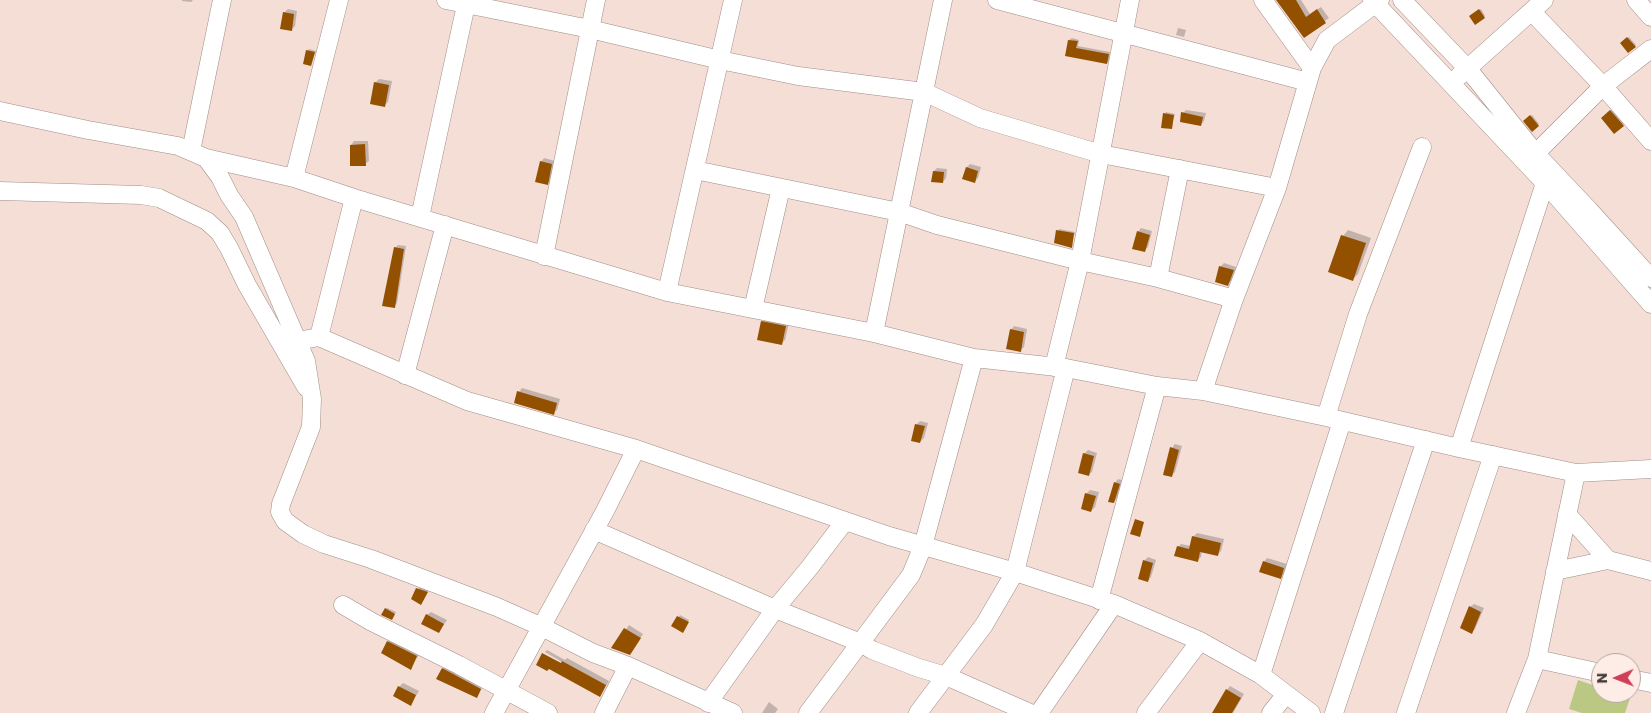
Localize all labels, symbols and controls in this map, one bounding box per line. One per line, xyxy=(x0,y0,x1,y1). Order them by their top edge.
north arrow xyxy=(1591,653,1641,703)
text: N xyxy=(1592,673,1612,684)

